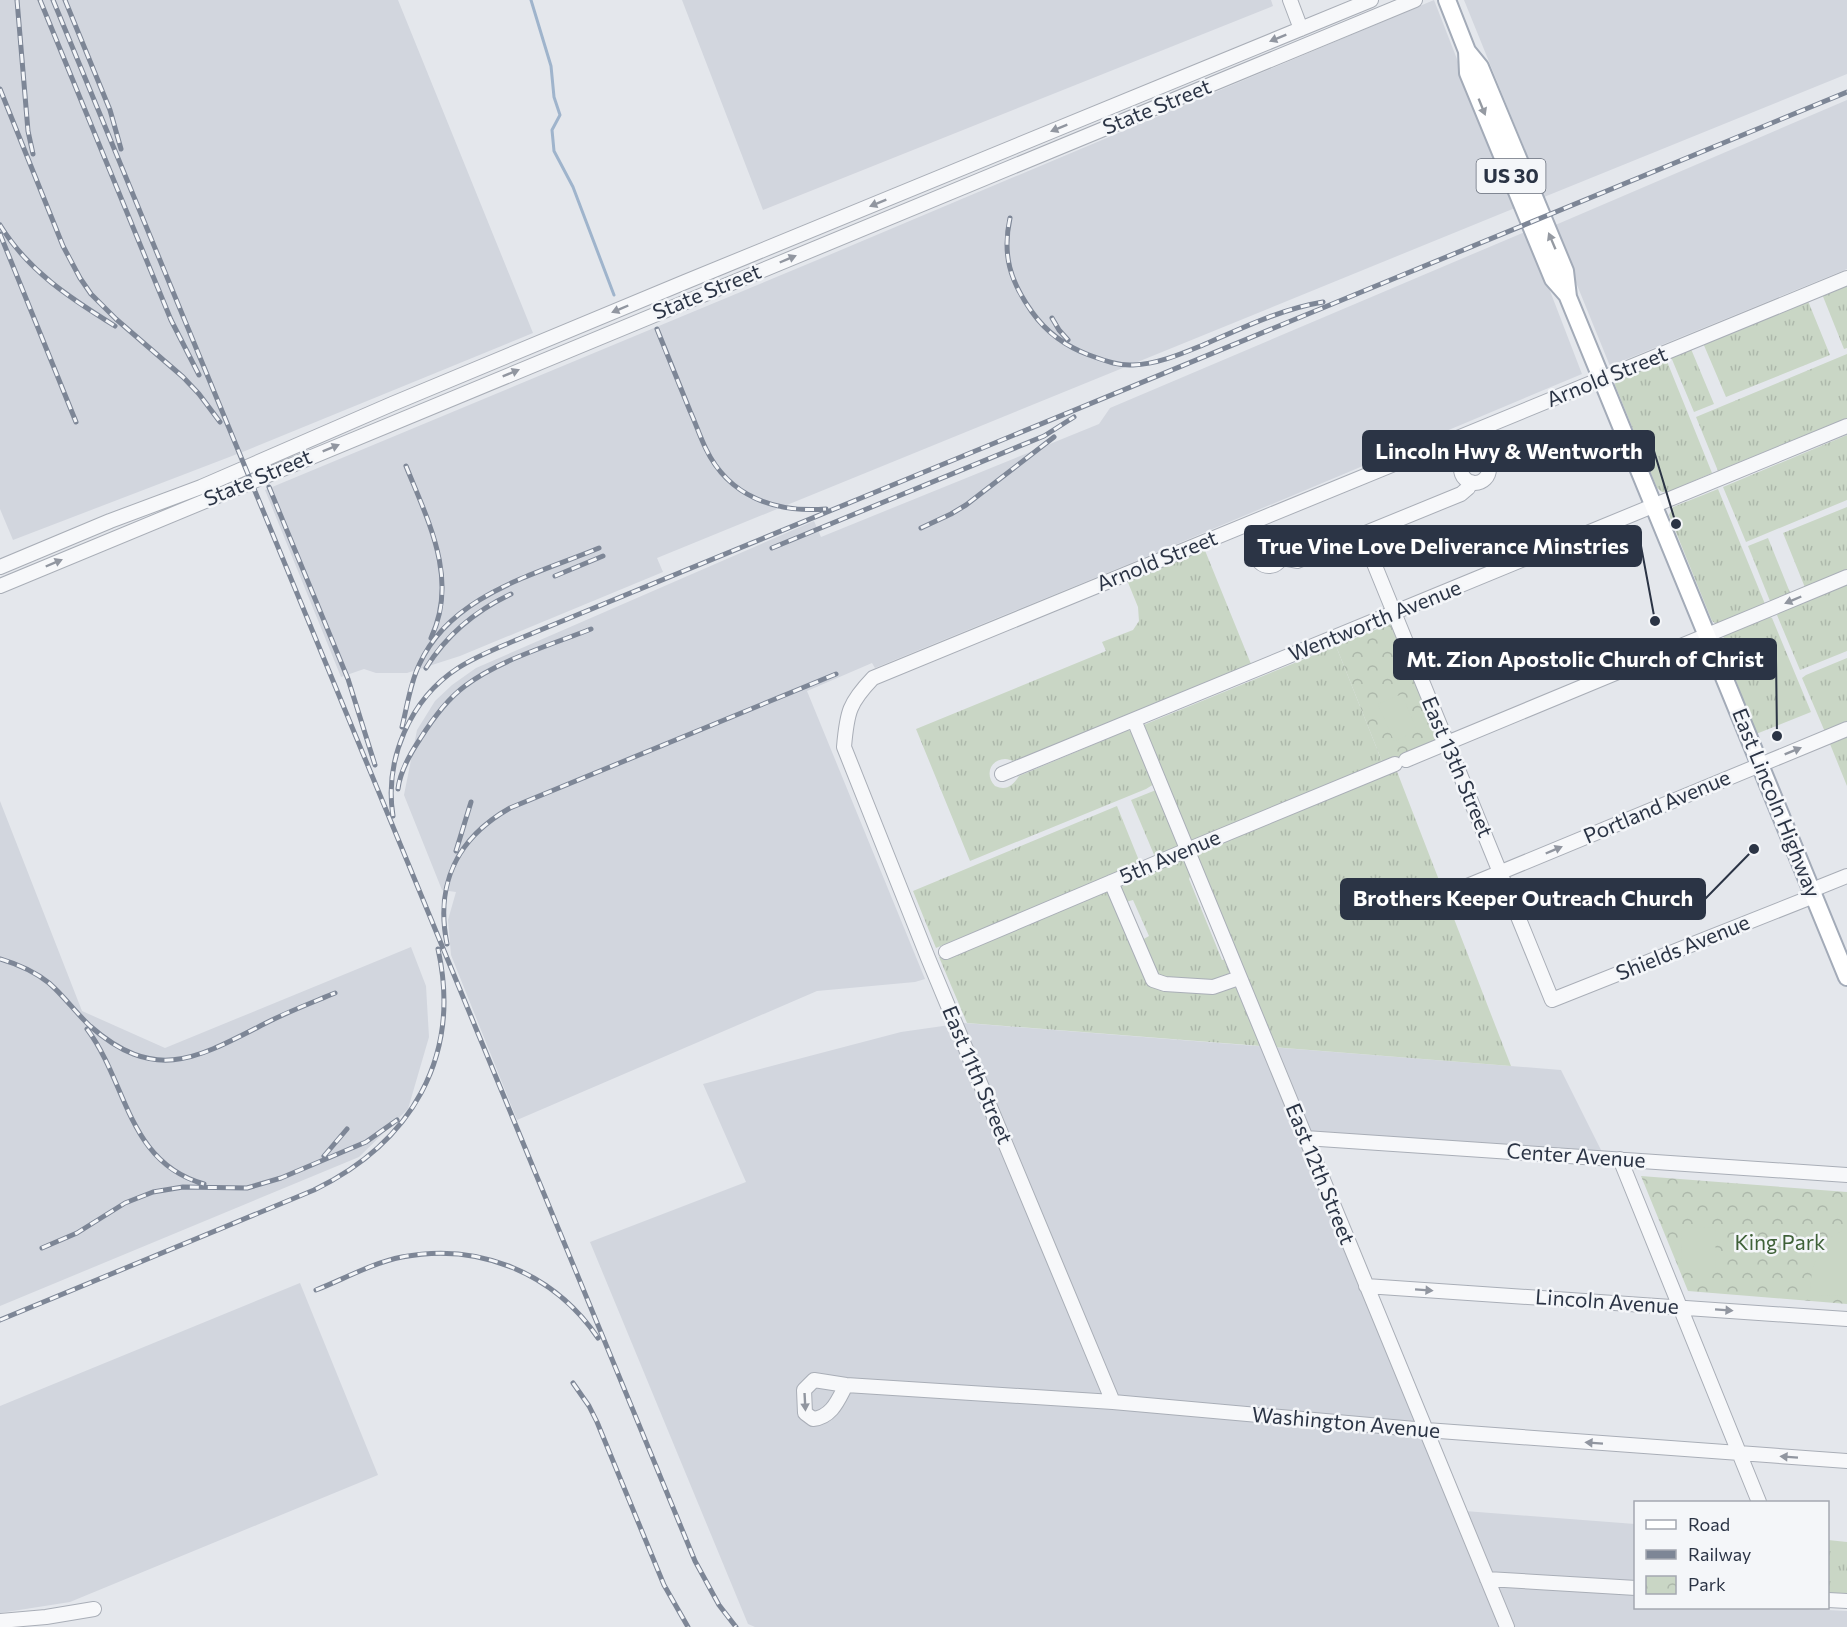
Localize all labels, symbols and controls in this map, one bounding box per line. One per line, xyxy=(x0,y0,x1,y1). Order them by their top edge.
one-way arrow xyxy=(1268,33,1286,43)
street label: State Street xyxy=(1099,73,1214,139)
one-way arrow xyxy=(1477,98,1487,116)
one-way arrow xyxy=(1049,123,1067,133)
road number: US 30 xyxy=(1476,159,1546,193)
one-way arrow xyxy=(869,199,887,208)
one-way arrow xyxy=(1547,232,1556,250)
one-way arrow xyxy=(780,254,798,264)
street label: State Street xyxy=(649,258,764,324)
one-way arrow xyxy=(611,304,629,314)
street label: Arnold Street xyxy=(1542,340,1671,411)
one-way arrow xyxy=(503,368,521,378)
callout: Lincoln Hwy & Wentworth xyxy=(1363,431,1654,471)
text: Lincoln Hwy & Wentworth xyxy=(1375,437,1643,464)
street label: State Street xyxy=(200,443,315,511)
one-way arrow xyxy=(322,443,340,452)
street label: Arnold Street xyxy=(1092,524,1221,595)
callout: True Vine Love Deliverance Minstries xyxy=(1245,526,1641,566)
text: True Vine Love Deliverance Minstries xyxy=(1257,532,1629,559)
one-way arrow xyxy=(45,558,63,567)
street label: Wentworth Avenue xyxy=(1285,574,1464,666)
one-way arrow xyxy=(1784,596,1802,605)
callout: Mt. Zion Apostolic Church of Christ xyxy=(1394,639,1776,679)
text: Mt. Zion Apostolic Church of Christ xyxy=(1406,645,1764,672)
street label: East 13th Street xyxy=(1417,692,1499,841)
street label: East Lincoln Highway xyxy=(1728,704,1827,901)
one-way arrow xyxy=(1784,746,1802,756)
street label: Portland Avenue xyxy=(1579,763,1734,848)
street label: 5th Avenue xyxy=(1115,823,1223,888)
one-way arrow xyxy=(1546,845,1564,855)
callout: Brothers Keeper Outreach Church xyxy=(1341,879,1705,919)
text: Brothers Keeper Outreach Church xyxy=(1353,884,1693,911)
street label: Shields Avenue xyxy=(1612,908,1753,985)
street label: East 11th Street xyxy=(938,1002,1019,1147)
street label: East 12th Street xyxy=(1282,1099,1361,1248)
street label: Center Avenue xyxy=(1506,1137,1647,1172)
park label: King Park xyxy=(1735,1229,1825,1254)
street label: Lincoln Avenue xyxy=(1535,1283,1680,1318)
one-way arrow xyxy=(1415,1285,1434,1295)
one-way arrow xyxy=(1714,1306,1733,1315)
one-way arrow xyxy=(800,1393,809,1412)
street label: Washington Avenue xyxy=(1251,1401,1441,1442)
one-way arrow xyxy=(1585,1438,1604,1447)
one-way arrow xyxy=(1779,1452,1798,1462)
legend xyxy=(1634,1501,1829,1609)
text: Road xyxy=(1688,1513,1730,1535)
text: Railway xyxy=(1688,1543,1751,1565)
text: Park xyxy=(1688,1573,1726,1595)

